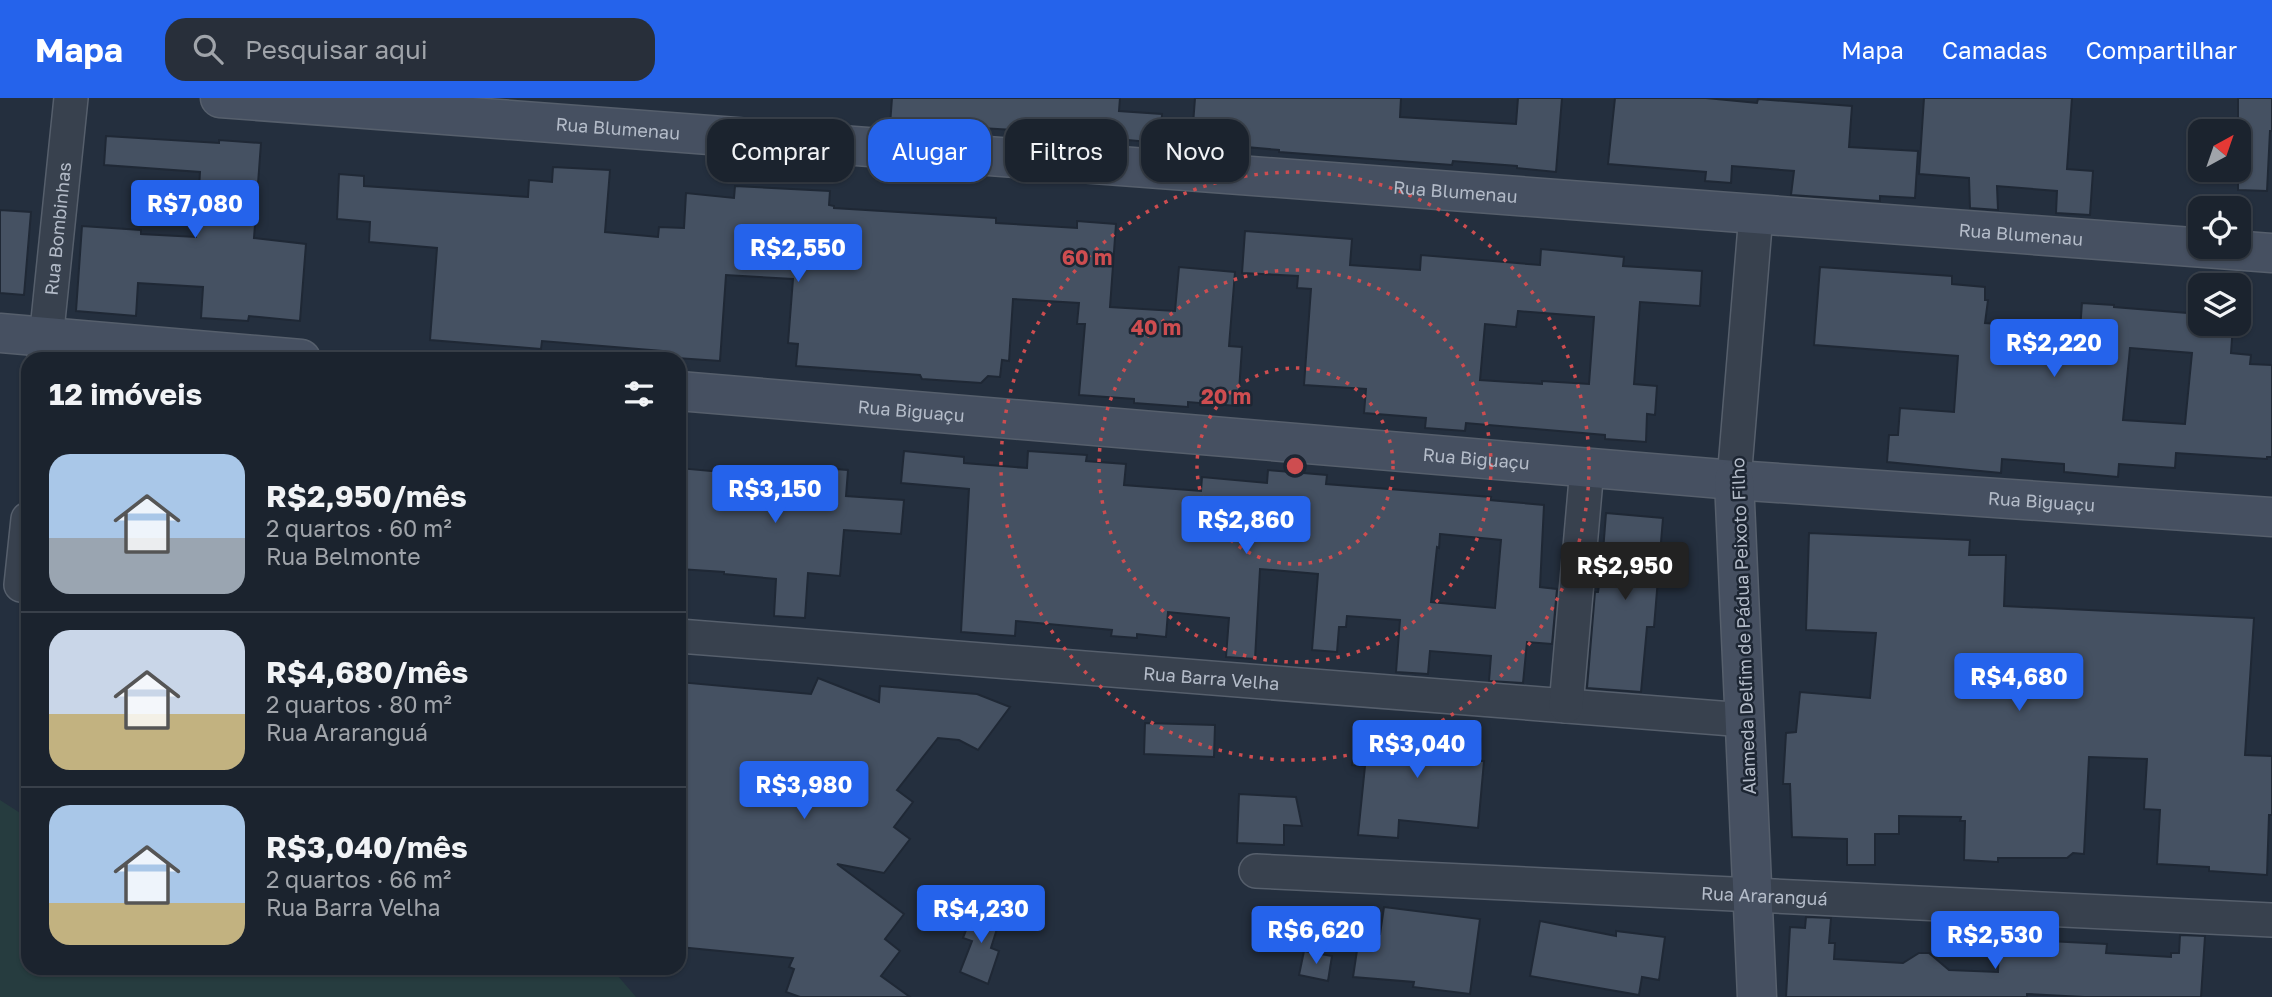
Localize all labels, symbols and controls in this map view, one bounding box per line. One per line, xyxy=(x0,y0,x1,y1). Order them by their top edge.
search box xyxy=(165,18,655,81)
text: Mapa xyxy=(35,30,123,69)
icon: search xyxy=(189,30,227,68)
text: Pesquisar aqui xyxy=(245,34,428,65)
text: Mapa xyxy=(1841,35,1904,64)
text: Camadas xyxy=(1942,35,2047,64)
text: Compartilhar xyxy=(2085,35,2237,64)
street label: Rua Blumenau xyxy=(555,112,681,144)
chip: Comprar xyxy=(707,119,854,182)
chip: Alugar xyxy=(868,119,991,182)
chip: Filtros xyxy=(1005,119,1127,182)
chip: Novo xyxy=(1141,119,1249,182)
north arrow xyxy=(2188,119,2250,182)
map controls xyxy=(2188,119,2251,336)
street label: Rua Bombinhas xyxy=(40,161,75,296)
street label: Rua Blumenau xyxy=(1392,176,1518,207)
pin: R$7,080 xyxy=(130,180,260,240)
text: R$7,080 xyxy=(147,189,243,217)
button: locate xyxy=(2188,196,2251,259)
street label: Rua Blumenau xyxy=(1958,218,2084,250)
pin: R$2,550 xyxy=(733,225,863,284)
text: R$2,550 xyxy=(750,233,846,261)
text: 60 m xyxy=(1062,244,1112,270)
button: layers xyxy=(2188,273,2251,336)
text: 40 m xyxy=(1131,314,1181,340)
pin: R$2,220 xyxy=(1989,320,2119,379)
text: R$2,220 xyxy=(2006,328,2102,356)
icon: filters xyxy=(620,375,658,413)
text: 12 imóveis xyxy=(49,376,202,412)
text: 20 m xyxy=(1201,383,1251,409)
street label: Rua Biguaçu xyxy=(857,395,966,426)
street label: Rua Biguaçu xyxy=(1422,443,1530,474)
centre of rings xyxy=(1283,454,1307,478)
street label: Alameda Delfim de Pádua Peixoto Filho xyxy=(1726,457,1760,795)
pin: R$3,150 xyxy=(710,466,840,525)
text: R$3,150 xyxy=(728,474,822,502)
text: R$2,950/mês xyxy=(266,478,467,514)
icon: home xyxy=(105,482,189,566)
street label: Rua Biguaçu xyxy=(1987,486,2096,516)
pin: R$2,860 xyxy=(1181,496,1311,556)
text: R$2,860 xyxy=(1197,505,1295,533)
text: 2 quartos · 60 m² xyxy=(266,514,452,542)
text: Rua Belmonte xyxy=(266,542,421,570)
pin: R$2,950 xyxy=(1560,542,1690,602)
text: R$2,950 xyxy=(1577,551,1673,579)
text: R$4,680/mês xyxy=(266,654,468,690)
pin: R$4,680 xyxy=(1954,654,2084,713)
icon: home xyxy=(105,658,189,742)
street label: Rua Barra Velha xyxy=(1142,662,1280,694)
text: R$4,680 xyxy=(1970,662,2068,690)
text: 2 quartos · 80 m² xyxy=(266,690,452,718)
text: Rua Araranguá xyxy=(266,718,428,746)
pin: R$3,040 xyxy=(1352,720,1482,780)
text: R$3,040 xyxy=(1368,729,1466,757)
pin: R$3,980 xyxy=(739,762,869,821)
text: R$3,980 xyxy=(755,770,853,798)
text: R$3,040/mês xyxy=(266,829,468,865)
icon: home xyxy=(105,833,189,917)
text: 2 quartos · 66 m² xyxy=(266,865,451,893)
street label: Rua Araranguá xyxy=(1701,881,1828,910)
pin: R$4,230 xyxy=(916,886,1046,945)
text: Rua Barra Velha xyxy=(266,893,441,921)
text: R$4,230 xyxy=(933,894,1029,922)
pin: R$6,620 xyxy=(1251,906,1381,966)
pin: R$2,530 xyxy=(1930,912,2060,971)
text: R$6,620 xyxy=(1268,915,1364,943)
text: R$2,530 xyxy=(1947,920,2043,948)

